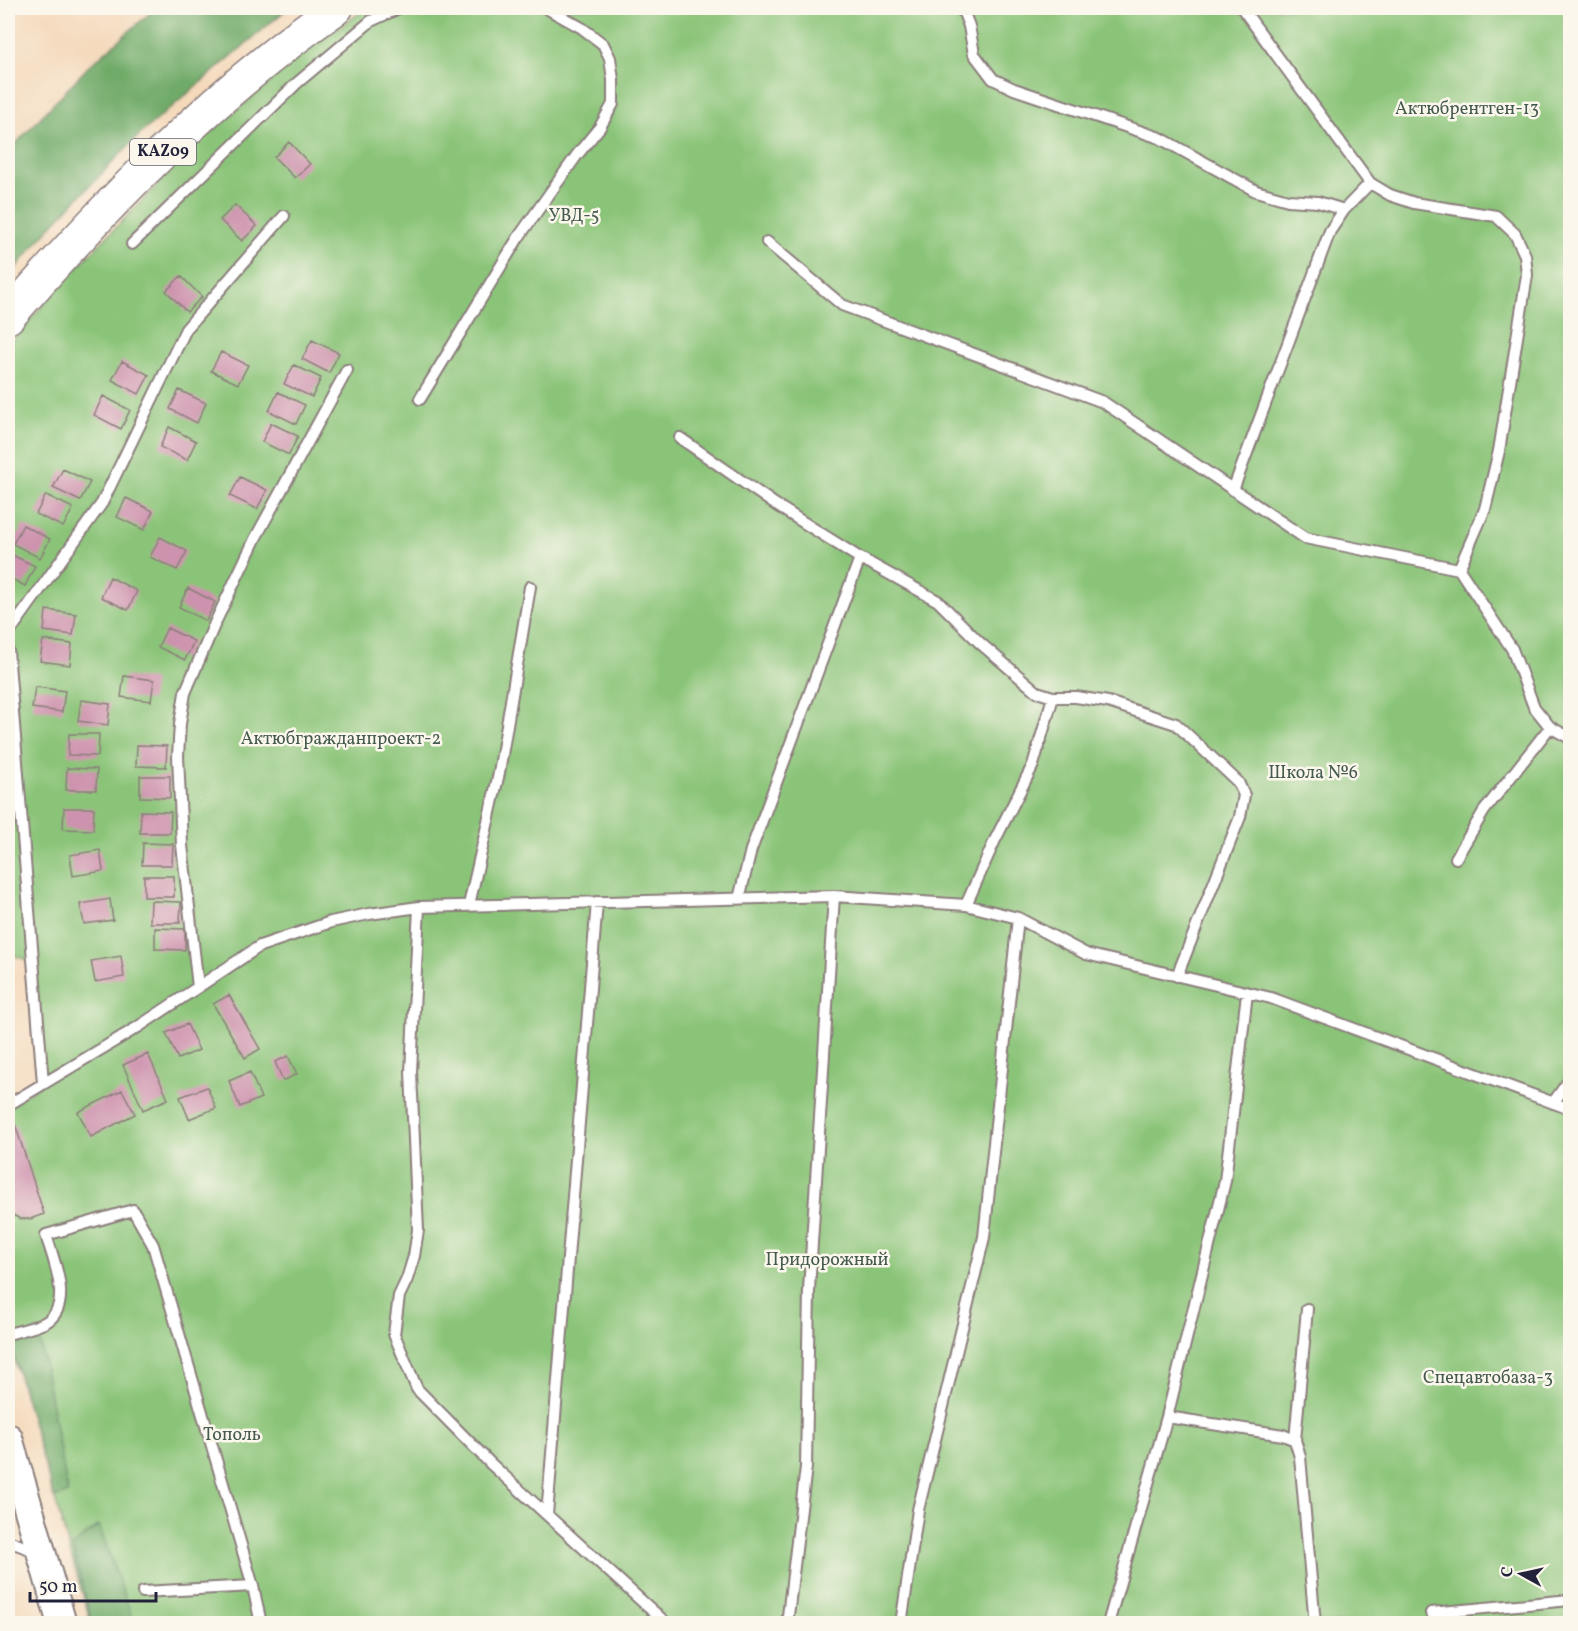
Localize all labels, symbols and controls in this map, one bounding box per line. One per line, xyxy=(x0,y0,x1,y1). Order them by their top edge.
park label: Актюбрентген-13 xyxy=(1395,97,1539,122)
road number: KAZ09 xyxy=(130,139,196,165)
park label: УВД-5 xyxy=(549,204,599,229)
park label: Актюбгражданпроект-2 xyxy=(241,727,441,752)
park label: Школа №6 xyxy=(1268,761,1358,786)
park label: Придорожный xyxy=(766,1248,888,1273)
park label: Спецавтобаза-3 xyxy=(1423,1366,1553,1391)
park label: Тополь xyxy=(203,1423,261,1448)
north arrow xyxy=(1491,1544,1551,1604)
scale bar xyxy=(30,1565,156,1603)
text: С xyxy=(1497,1566,1520,1579)
text: 50 m xyxy=(39,1575,78,1600)

